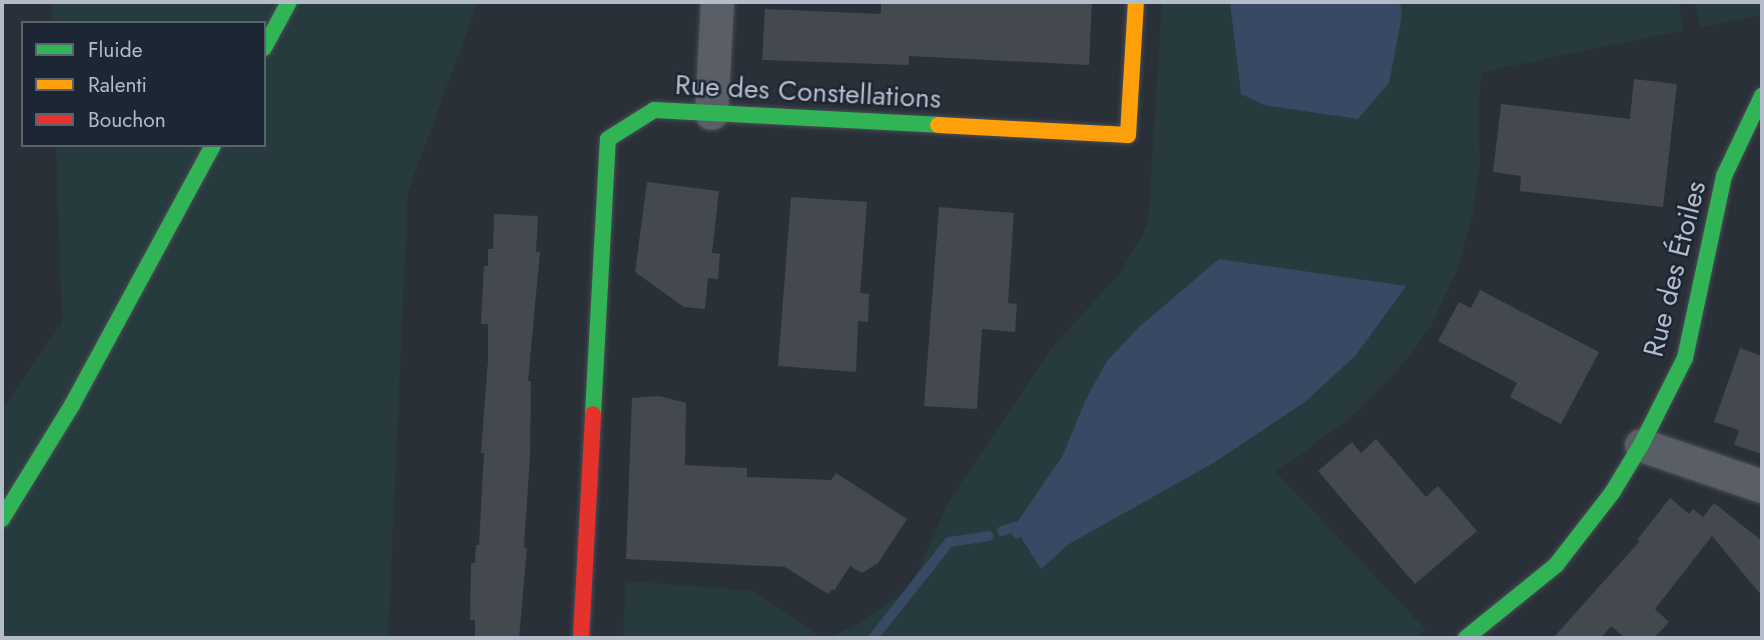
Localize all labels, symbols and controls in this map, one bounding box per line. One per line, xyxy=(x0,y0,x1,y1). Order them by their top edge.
legend xyxy=(21,21,266,147)
text: Fluide xyxy=(88,35,143,65)
street label: Rue des Constellations xyxy=(674,68,942,116)
text: Ralenti xyxy=(88,70,147,100)
text: Bouchon xyxy=(88,105,166,135)
street label: Rue des Étoiles xyxy=(1637,178,1713,360)

